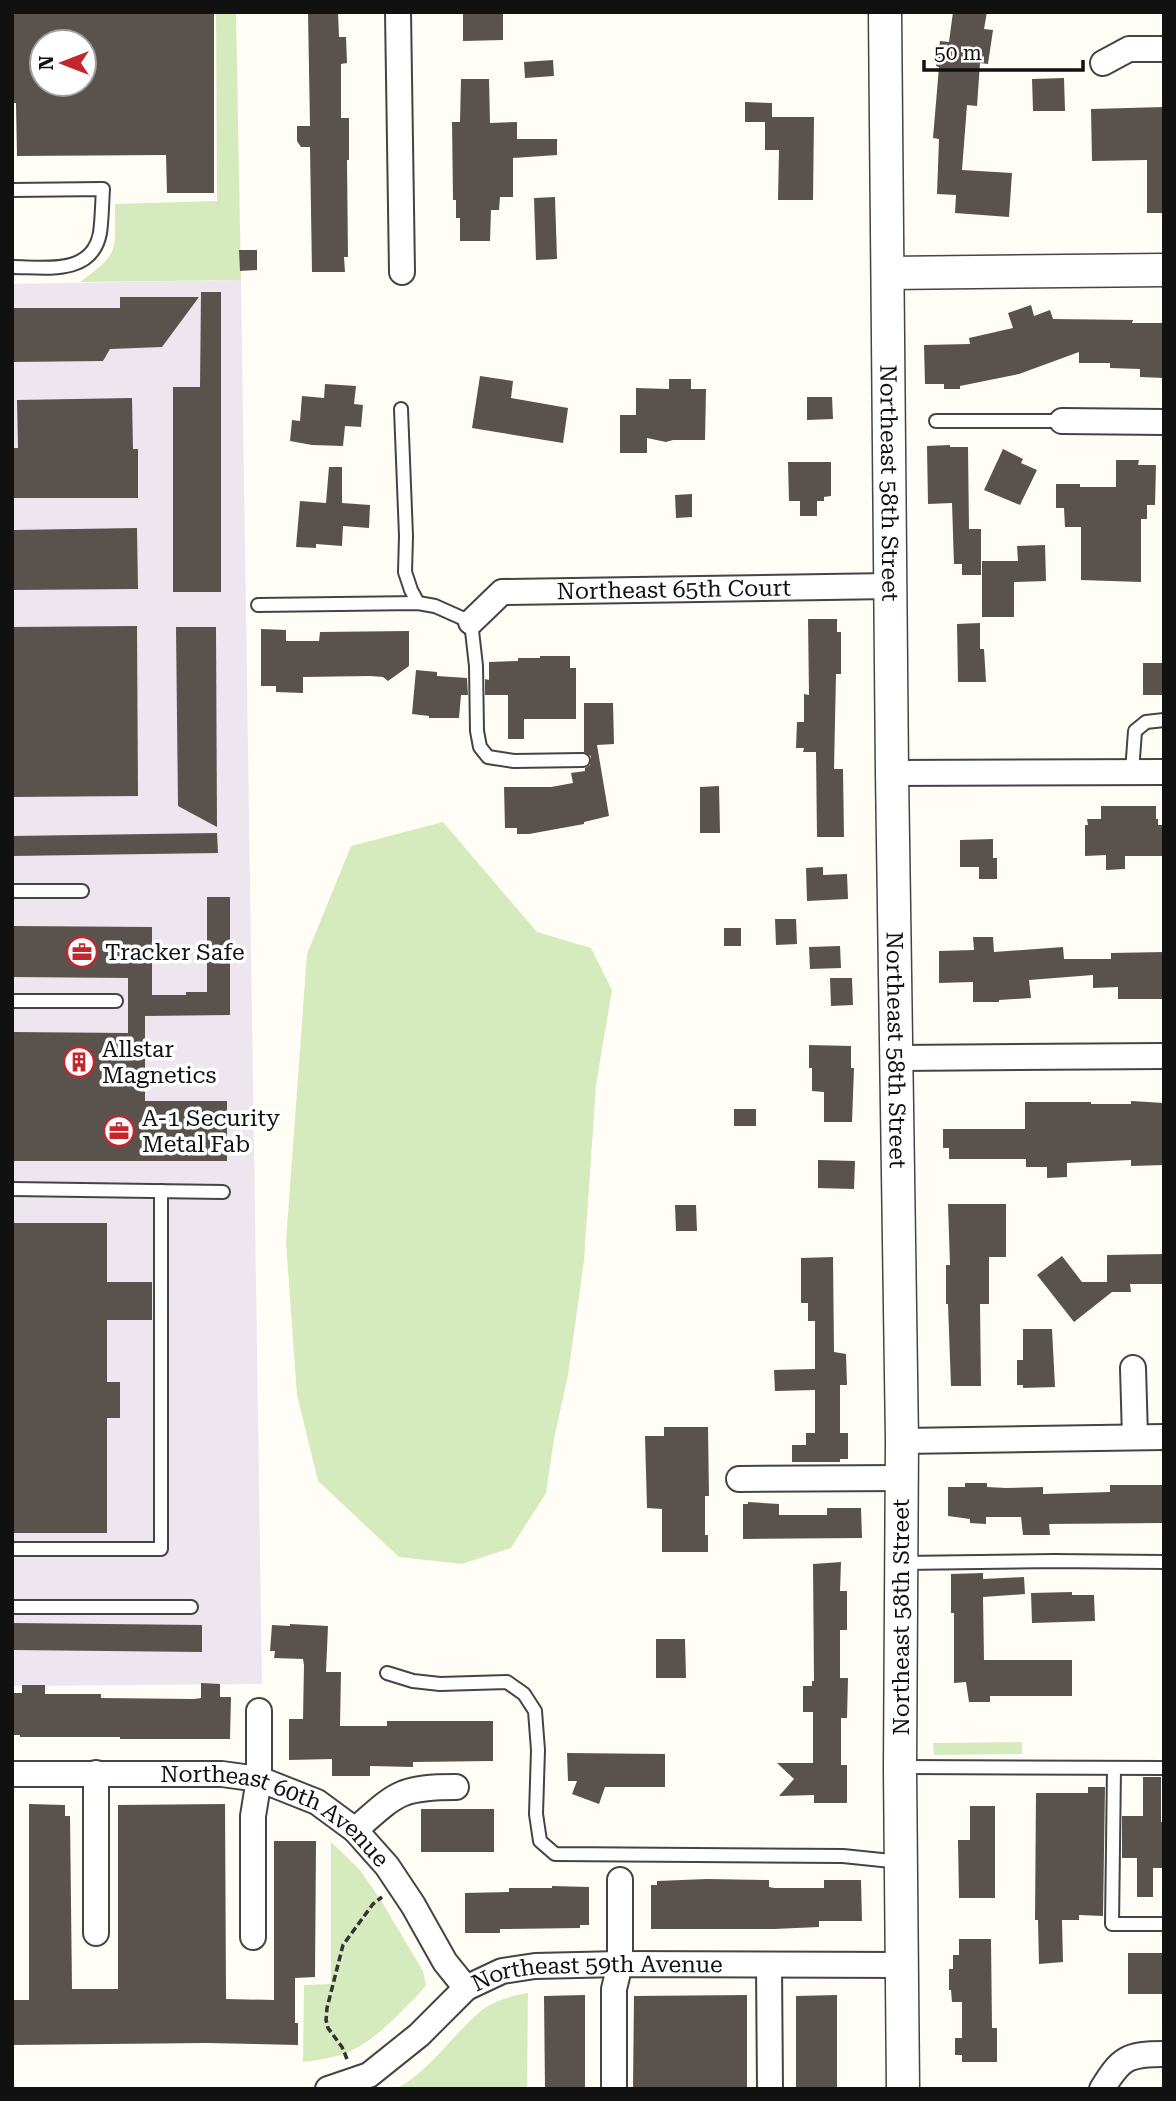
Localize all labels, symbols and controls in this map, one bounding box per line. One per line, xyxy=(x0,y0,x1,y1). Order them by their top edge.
north arrow xyxy=(28,28,98,98)
scale bar xyxy=(924,28,1083,72)
text: 50 m xyxy=(934,41,982,65)
text: N xyxy=(35,55,58,70)
street label: Northeast 58th Street xyxy=(875,364,904,602)
street label: Northeast 65th Court xyxy=(556,574,792,605)
street label: Northeast 58th Street xyxy=(881,931,911,1169)
office icon: Tracker Safe xyxy=(65,935,99,969)
place label: Tracker Safe xyxy=(105,939,245,966)
place label: Allstar Magnetics xyxy=(102,1036,217,1089)
building icon: Allstar Magnetics xyxy=(62,1045,96,1079)
place label: A-1 Security Metal Fab xyxy=(142,1105,280,1158)
office icon: A-1 Security Metal Fab xyxy=(102,1114,136,1148)
street label: Northeast 58th Street xyxy=(888,1498,915,1735)
street label: Northeast 60th Avenue xyxy=(160,1761,395,1872)
street label: Northeast 59th Avenue xyxy=(467,1950,723,1997)

